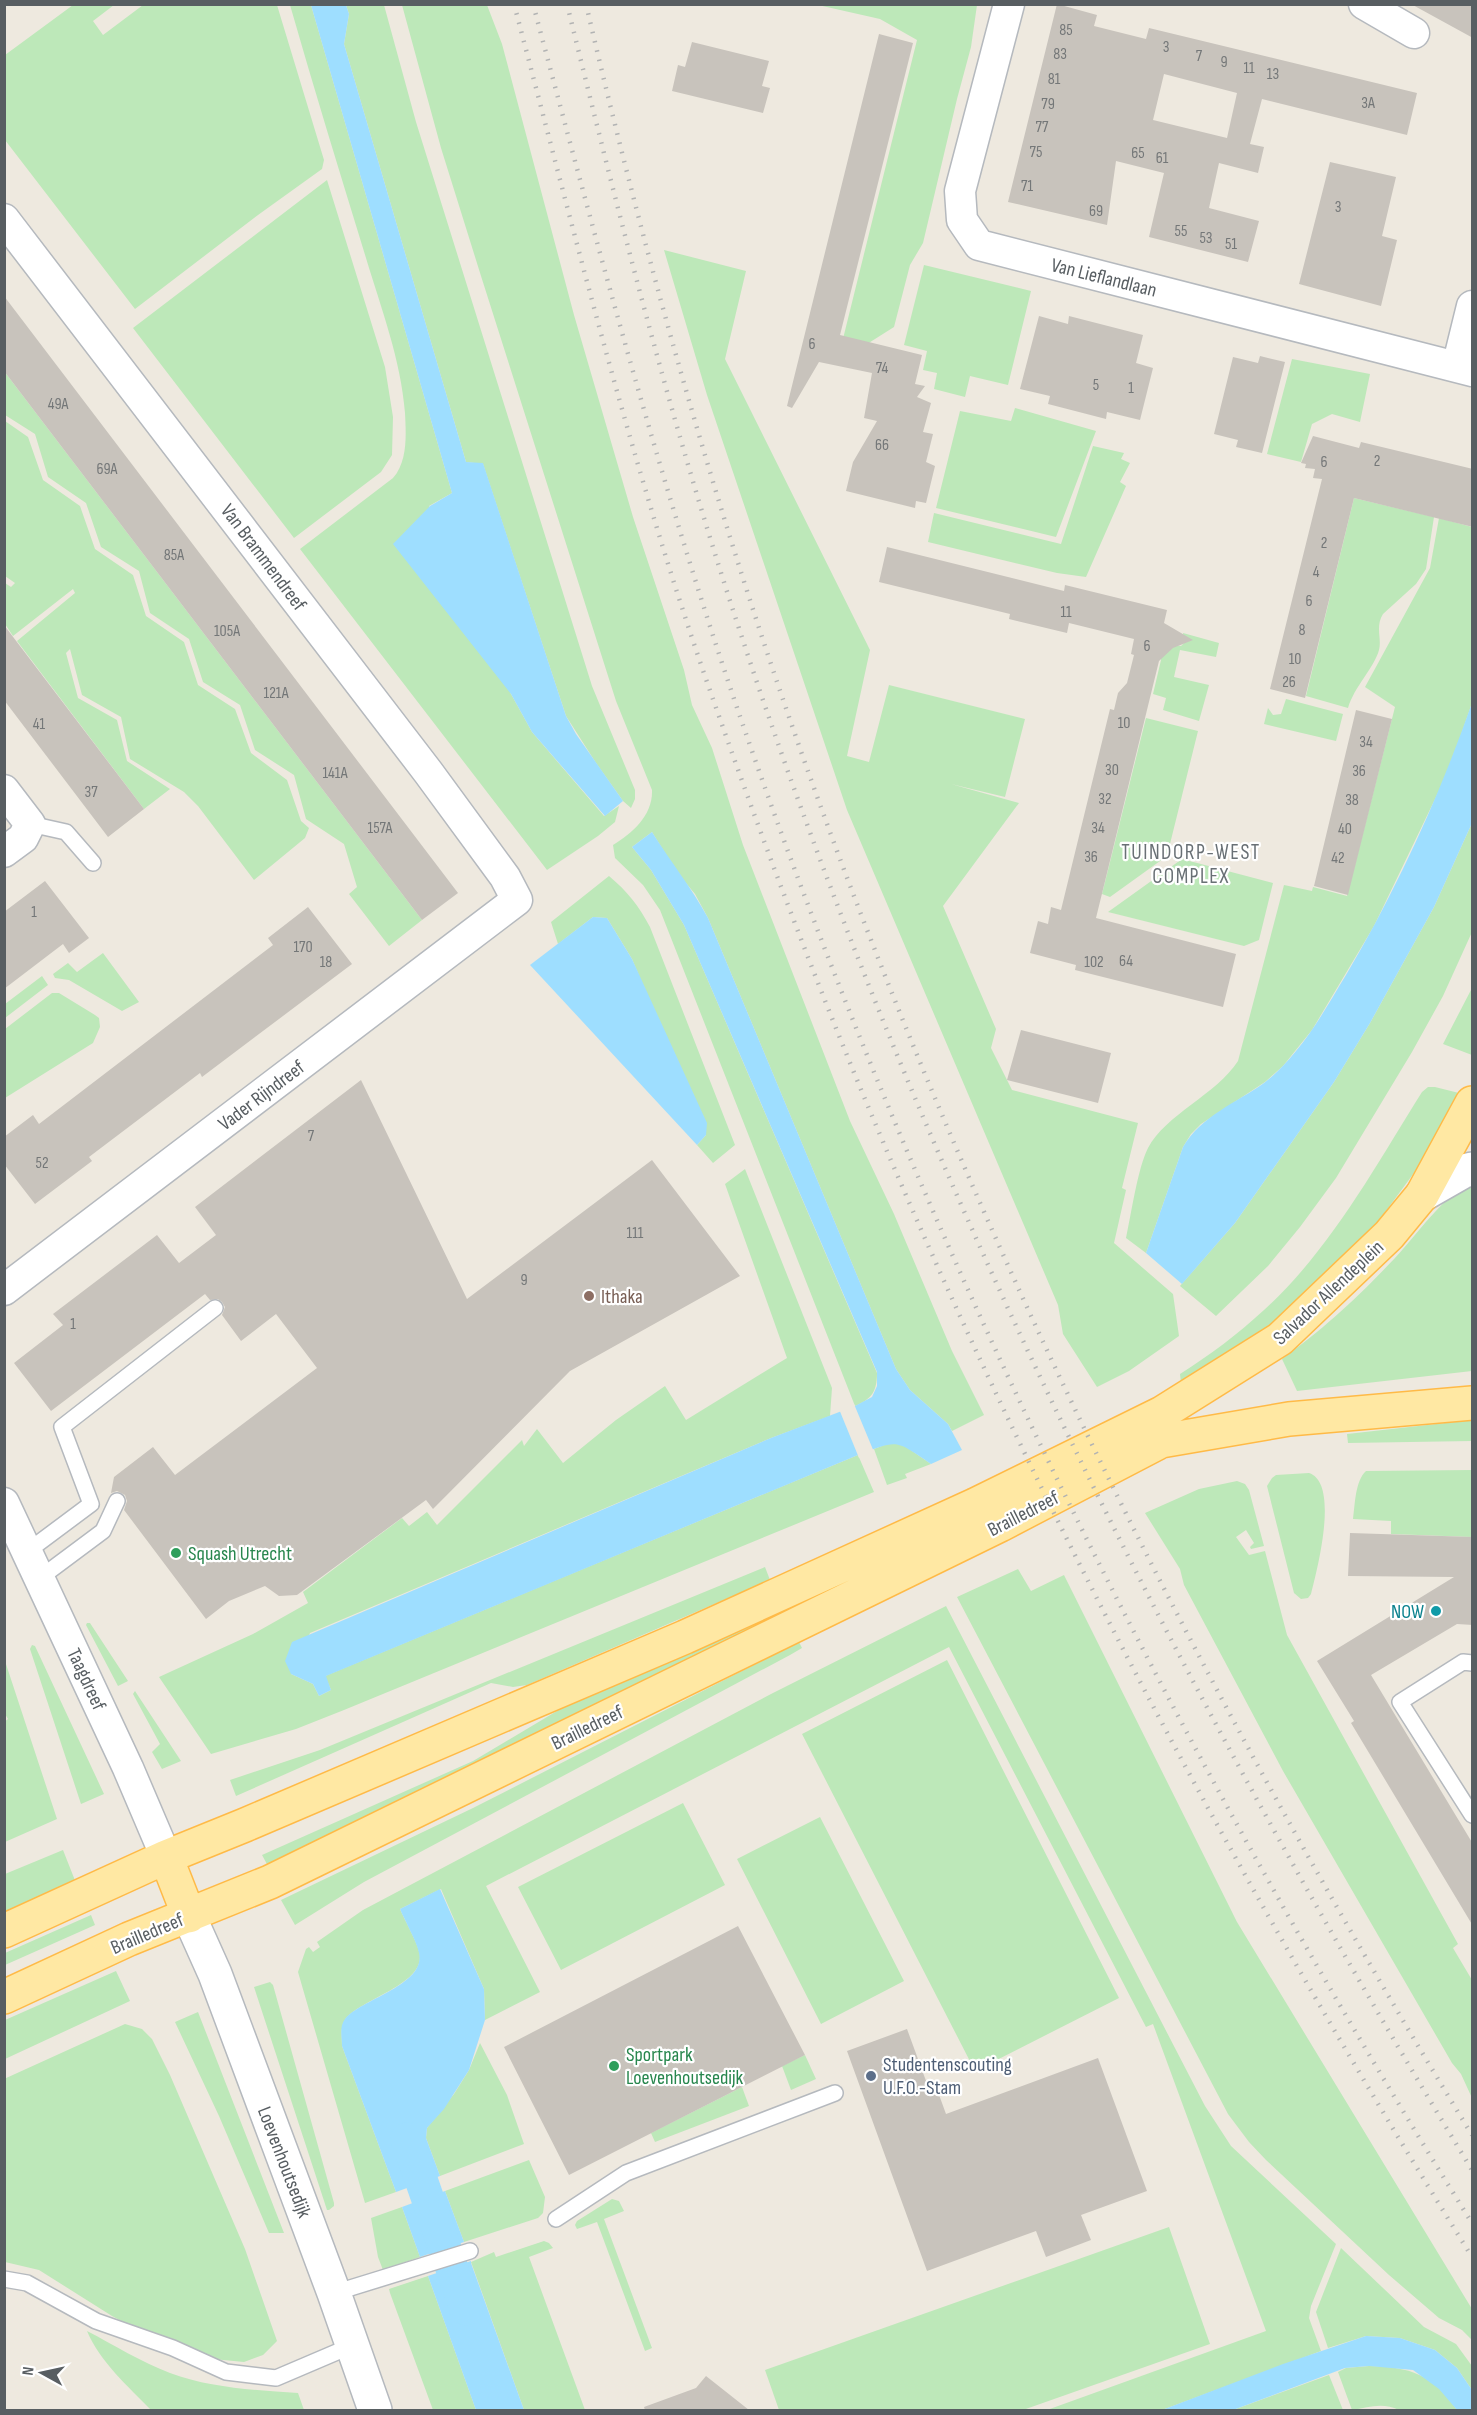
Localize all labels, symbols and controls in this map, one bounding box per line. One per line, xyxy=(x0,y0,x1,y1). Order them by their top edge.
house number: 85 xyxy=(1059,21,1073,40)
house number: 3 xyxy=(1163,38,1169,57)
house number: 83 xyxy=(1053,45,1067,64)
house number: 7 xyxy=(1196,47,1203,66)
house number: 9 xyxy=(1220,53,1228,72)
house number: 11 xyxy=(1243,59,1255,78)
house number: 13 xyxy=(1267,65,1279,84)
house number: 81 xyxy=(1048,70,1061,89)
house number: 3A xyxy=(1361,94,1375,113)
house number: 79 xyxy=(1041,95,1055,114)
house number: 77 xyxy=(1036,118,1049,137)
house number: 75 xyxy=(1030,143,1042,162)
house number: 65 xyxy=(1131,144,1145,163)
house number: 61 xyxy=(1156,149,1169,168)
house number: 71 xyxy=(1021,177,1033,196)
house number: 3 xyxy=(1335,198,1341,217)
house number: 69 xyxy=(1089,202,1103,221)
house number: 55 xyxy=(1175,222,1187,241)
house number: 53 xyxy=(1199,229,1213,248)
house number: 51 xyxy=(1225,235,1237,254)
street label: Van Lieflandlaan xyxy=(1048,253,1159,303)
house number: 6 xyxy=(808,335,816,354)
house number: 74 xyxy=(876,359,888,378)
house number: 5 xyxy=(1093,376,1099,395)
house number: 1 xyxy=(1128,379,1134,398)
house number: 49A xyxy=(48,395,68,414)
house number: 66 xyxy=(875,436,889,455)
house number: 2 xyxy=(1374,452,1380,471)
house number: 6 xyxy=(1320,453,1328,472)
house number: 69A xyxy=(97,460,118,479)
street label: Van Brammendreef xyxy=(215,499,311,616)
house number: 2 xyxy=(1321,534,1327,553)
house number: 85A xyxy=(164,546,184,565)
house number: 4 xyxy=(1313,563,1320,582)
house number: 6 xyxy=(1305,592,1313,611)
house number: 11 xyxy=(1060,603,1072,622)
house number: 8 xyxy=(1298,621,1306,640)
house number: 105A xyxy=(214,622,240,641)
house number: 6 xyxy=(1143,637,1151,656)
house number: 10 xyxy=(1289,650,1301,669)
house number: 26 xyxy=(1282,673,1296,692)
house number: 121A xyxy=(263,684,289,703)
house number: 10 xyxy=(1118,714,1130,733)
house number: 41 xyxy=(33,715,46,734)
house number: 34 xyxy=(1359,733,1373,752)
house number: 30 xyxy=(1105,761,1119,780)
house number: 36 xyxy=(1352,762,1366,781)
house number: 141A xyxy=(322,764,348,783)
house number: 37 xyxy=(84,783,98,802)
house number: 32 xyxy=(1098,790,1112,809)
house number: 38 xyxy=(1345,791,1359,810)
house number: 157A xyxy=(368,819,393,838)
house number: 34 xyxy=(1091,819,1105,838)
house number: 40 xyxy=(1338,820,1352,839)
district label: TUINDORP-WEST COMPLEX xyxy=(1121,840,1261,889)
house number: 36 xyxy=(1084,848,1098,867)
house number: 42 xyxy=(1331,849,1345,868)
house number: 1 xyxy=(31,903,37,922)
house number: 170 xyxy=(293,938,313,957)
house number: 64 xyxy=(1119,952,1133,971)
house number: 18 xyxy=(320,953,332,972)
house number: 102 xyxy=(1084,953,1104,972)
street label: Vader Rijndreef xyxy=(214,1055,310,1136)
house number: 7 xyxy=(308,1127,315,1146)
house number: 52 xyxy=(35,1154,49,1173)
house number: 111 xyxy=(627,1224,644,1243)
street label: Salvador Allendeplein xyxy=(1268,1235,1389,1350)
house number: 9 xyxy=(520,1271,528,1290)
place label: Ithaka xyxy=(601,1285,643,1309)
marker: Ithaka xyxy=(582,1289,596,1303)
house number: 1 xyxy=(70,1315,76,1334)
street label: Brailledreef xyxy=(984,1486,1063,1542)
place label: Squash Utrecht xyxy=(188,1542,292,1566)
marker: Squash Utrecht xyxy=(169,1546,183,1560)
place label: NOW xyxy=(1391,1600,1424,1624)
marker: NOW xyxy=(1429,1604,1443,1618)
street label: Taagdreef xyxy=(61,1645,111,1714)
street label: Brailledreef xyxy=(548,1700,627,1756)
street label: Brailledreef xyxy=(107,1908,188,1960)
place label: Sportpark Loevenhoutsedijk xyxy=(626,2043,744,2090)
place label: Studentenscouting U.F.O.-Stam xyxy=(883,2053,1012,2100)
marker: Sportpark Loevenhoutsedijk xyxy=(607,2059,621,2073)
marker: Studentenscouting U.F.O.-Stam xyxy=(864,2069,878,2083)
street label: Loevenhoutsedijk xyxy=(252,2103,316,2222)
north arrow xyxy=(12,2343,72,2403)
text: N xyxy=(19,2366,39,2377)

